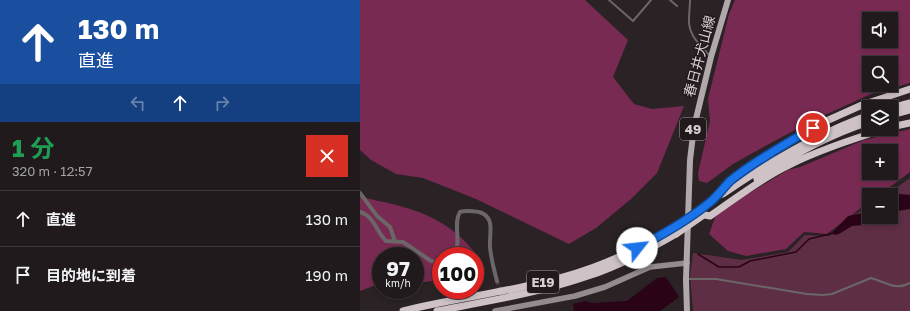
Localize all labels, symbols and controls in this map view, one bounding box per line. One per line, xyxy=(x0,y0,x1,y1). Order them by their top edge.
text: 130 m xyxy=(78,12,159,45)
map controls xyxy=(862,12,898,224)
button: sound xyxy=(862,12,898,48)
street label: 春日井犬山線 xyxy=(680,13,718,99)
icon: ahead xyxy=(12,16,64,68)
text: 直進 xyxy=(78,49,114,71)
button: search xyxy=(862,56,898,92)
icon: left xyxy=(127,92,149,114)
icon: ahead xyxy=(169,92,191,114)
icon: right xyxy=(211,92,233,114)
button: layers xyxy=(862,100,898,136)
pin xyxy=(796,111,830,145)
icon: arrive xyxy=(802,117,824,139)
road number: 49 xyxy=(680,118,706,140)
text: 1 分 xyxy=(12,133,54,162)
button: close xyxy=(306,135,348,177)
button: + xyxy=(862,144,898,180)
text: 320 m · 12:57 xyxy=(12,163,93,179)
button: − xyxy=(862,188,898,224)
icon: ahead xyxy=(12,208,34,230)
text: 直進 xyxy=(46,210,76,228)
text: 130 m xyxy=(306,210,348,228)
position arrow xyxy=(616,227,658,269)
speed limit sign: 100 xyxy=(432,247,484,299)
text: 97 xyxy=(386,256,410,280)
icon: arrive xyxy=(12,264,34,286)
text: 目的地に到着 xyxy=(46,266,136,284)
text: 190 m xyxy=(305,266,348,284)
road number: E19 xyxy=(527,271,559,293)
text: km/h xyxy=(385,277,411,289)

